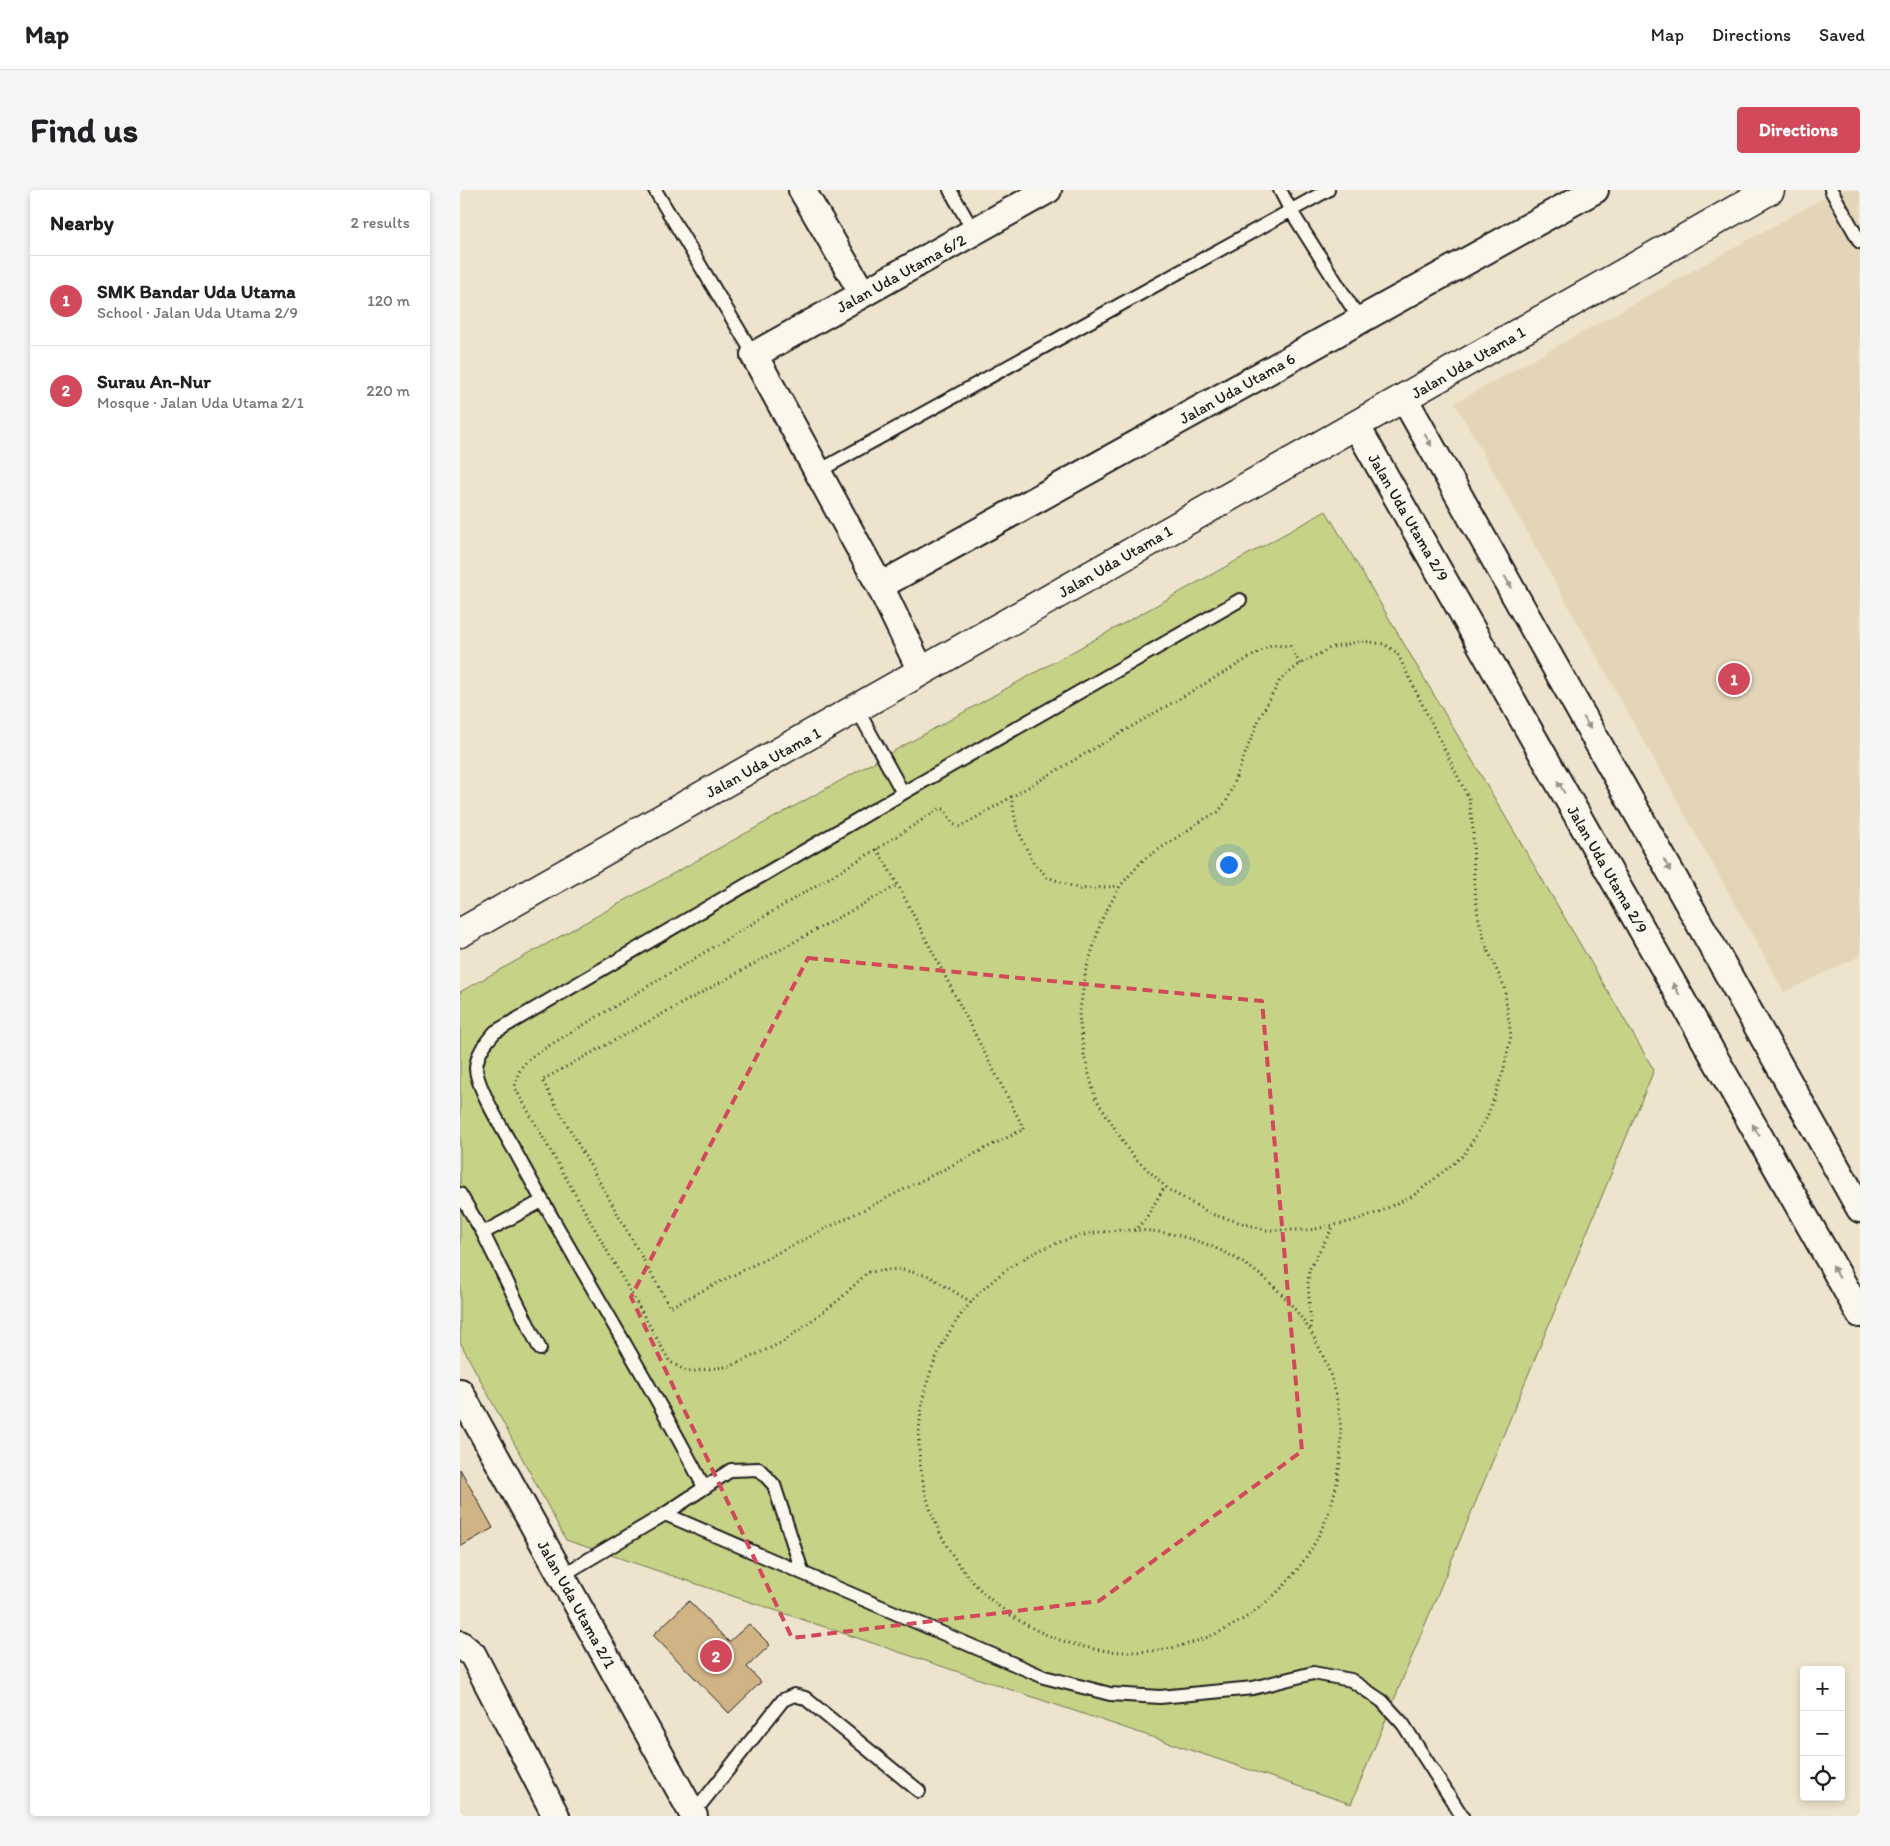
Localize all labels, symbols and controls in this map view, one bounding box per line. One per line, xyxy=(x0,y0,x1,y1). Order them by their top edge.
text: Map xyxy=(25,20,69,49)
text: Map xyxy=(1651,24,1684,46)
text: Directions xyxy=(1712,24,1791,46)
text: Saved xyxy=(1819,24,1865,46)
button: Directions xyxy=(1737,107,1860,153)
text: Find us xyxy=(30,109,138,151)
text: Nearby xyxy=(50,210,114,235)
text: 2 results xyxy=(350,213,410,232)
street label: Jalan Uda Utama 6/2 xyxy=(833,230,970,317)
text: SMK Bandar Uda Utama xyxy=(97,280,296,303)
text: 1 xyxy=(62,291,70,310)
text: 120 m xyxy=(367,291,410,310)
text: School · Jalan Uda Utama 2/9 xyxy=(97,303,298,322)
street label: Jalan Uda Utama 1 xyxy=(1408,322,1529,403)
street label: Jalan Uda Utama 6 xyxy=(1176,349,1298,428)
text: Surau An-Nur xyxy=(97,370,211,393)
text: 2 xyxy=(62,381,70,400)
text: 220 m xyxy=(366,381,410,400)
text: Mosque · Jalan Uda Utama 2/1 xyxy=(97,393,304,412)
one-way arrow xyxy=(1424,433,1432,447)
street label: Jalan Uda Utama 2/9 xyxy=(1364,450,1453,585)
street label: Jalan Uda Utama 1 xyxy=(1055,521,1176,602)
one-way arrow xyxy=(1503,575,1512,588)
pin: 1 xyxy=(1718,660,1750,698)
one-way arrow xyxy=(1583,716,1591,731)
street label: Jalan Uda Utama 1 xyxy=(703,723,824,802)
one-way arrow xyxy=(1557,780,1566,793)
street label: Jalan Uda Utama 2/9 xyxy=(1563,802,1652,937)
your location xyxy=(1216,852,1242,878)
one-way arrow xyxy=(1663,858,1671,872)
one-way arrow xyxy=(1672,981,1680,996)
one-way arrow xyxy=(1752,1123,1760,1138)
one-way arrow xyxy=(1832,1264,1840,1279)
street label: Jalan Uda Utama 2/1 xyxy=(533,1537,620,1672)
pin: 2 xyxy=(700,1637,732,1675)
map controls xyxy=(1800,1666,1845,1801)
button: + xyxy=(1800,1666,1845,1711)
button: − xyxy=(1800,1711,1845,1756)
button: locate xyxy=(1800,1756,1845,1801)

